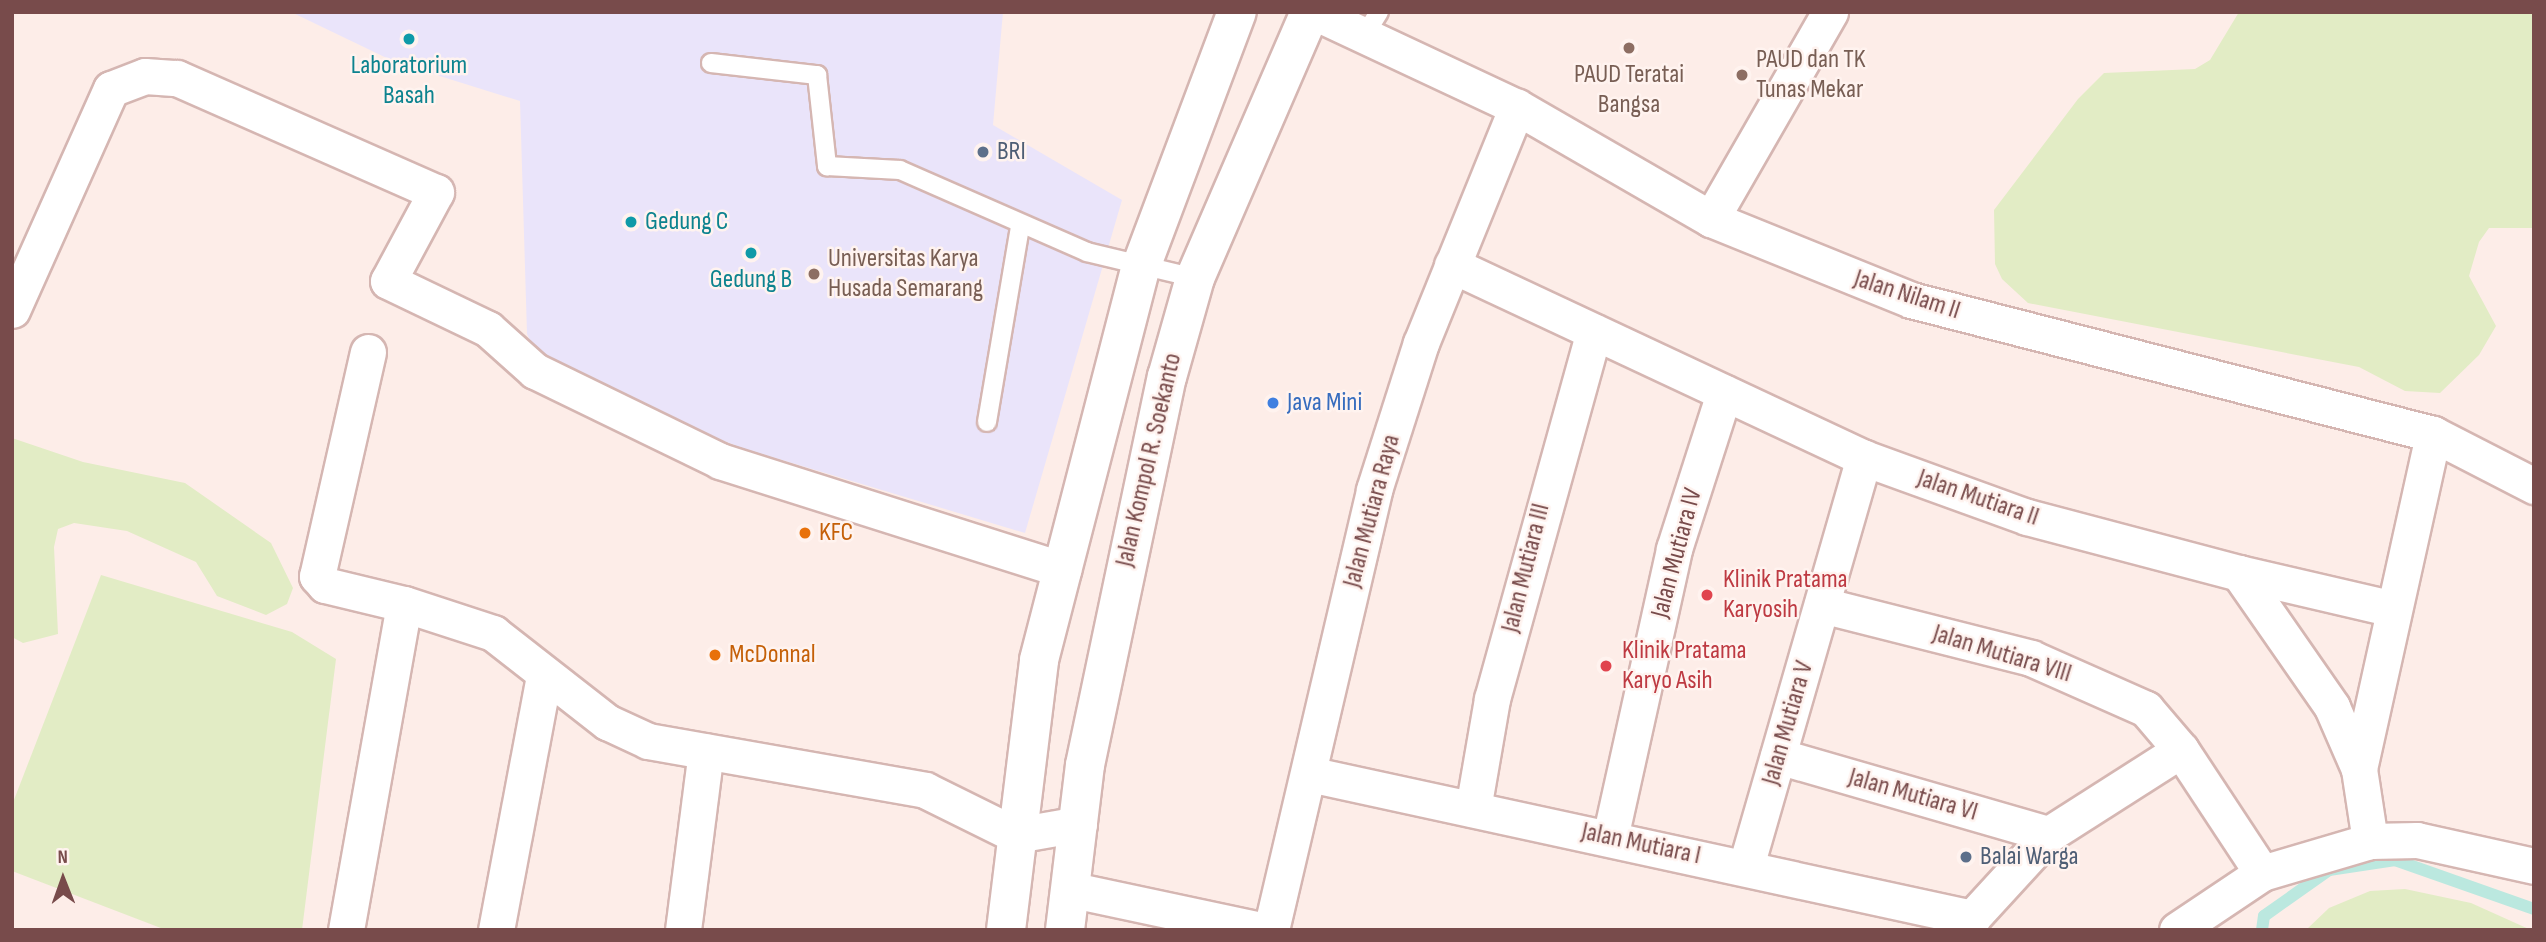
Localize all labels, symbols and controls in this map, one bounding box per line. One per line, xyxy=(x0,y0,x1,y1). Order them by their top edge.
marker: Laboratorium Basah xyxy=(401,31,417,47)
marker: PAUD Teratai Bangsa xyxy=(1621,40,1637,56)
place label: PAUD dan TK Tunas Mekar xyxy=(1756,44,1866,106)
place label: Laboratorium Basah xyxy=(351,50,467,112)
place label: PAUD Teratai Bangsa xyxy=(1574,59,1684,120)
marker: PAUD dan TK Tunas Mekar xyxy=(1734,67,1750,83)
place label: BRI xyxy=(997,136,1026,168)
marker: BRI xyxy=(975,144,991,160)
place label: Gedung C xyxy=(645,206,728,238)
marker: Gedung C xyxy=(623,214,639,230)
place label: Universitas Karya Husada Semarang xyxy=(828,243,983,304)
marker: Gedung B xyxy=(743,245,759,261)
street label: Jalan Nilam II xyxy=(1850,263,1964,327)
place label: Gedung B xyxy=(710,264,792,296)
marker: Universitas Karya Husada Semarang xyxy=(806,266,822,282)
street label: Jalan Kompol R. Soekanto xyxy=(1109,350,1189,570)
place label: Java Mini xyxy=(1287,387,1362,419)
marker: Java Mini xyxy=(1265,395,1281,411)
street label: Jalan Mutiara Raya xyxy=(1337,431,1407,591)
street label: Jalan Mutiara II xyxy=(1913,463,2043,533)
street label: Jalan Mutiara IV xyxy=(1645,485,1709,621)
street label: Jalan Mutiara III xyxy=(1495,500,1557,636)
place label: KFC xyxy=(819,517,853,549)
marker: KFC xyxy=(797,525,813,541)
place label: Klinik Pratama Karyosih xyxy=(1723,564,1848,626)
marker: Klinik Pratama Karyosih xyxy=(1697,585,1717,605)
street label: Jalan Mutiara VIII xyxy=(1929,618,2075,690)
place label: Klinik Pratama Karyo Asih xyxy=(1622,635,1747,696)
place label: McDonnal xyxy=(729,639,816,671)
marker: McDonnal xyxy=(707,647,723,663)
marker: Klinik Pratama Karyo Asih xyxy=(1596,656,1616,676)
street label: Jalan Mutiara V xyxy=(1755,657,1821,789)
street label: Jalan Mutiara VI xyxy=(1845,762,1981,828)
street label: Jalan Mutiara I xyxy=(1579,816,1703,872)
place label: Balai Warga xyxy=(1980,841,2079,873)
north arrow xyxy=(28,844,98,914)
text: N xyxy=(57,846,68,869)
marker: Balai Warga xyxy=(1958,849,1974,865)

